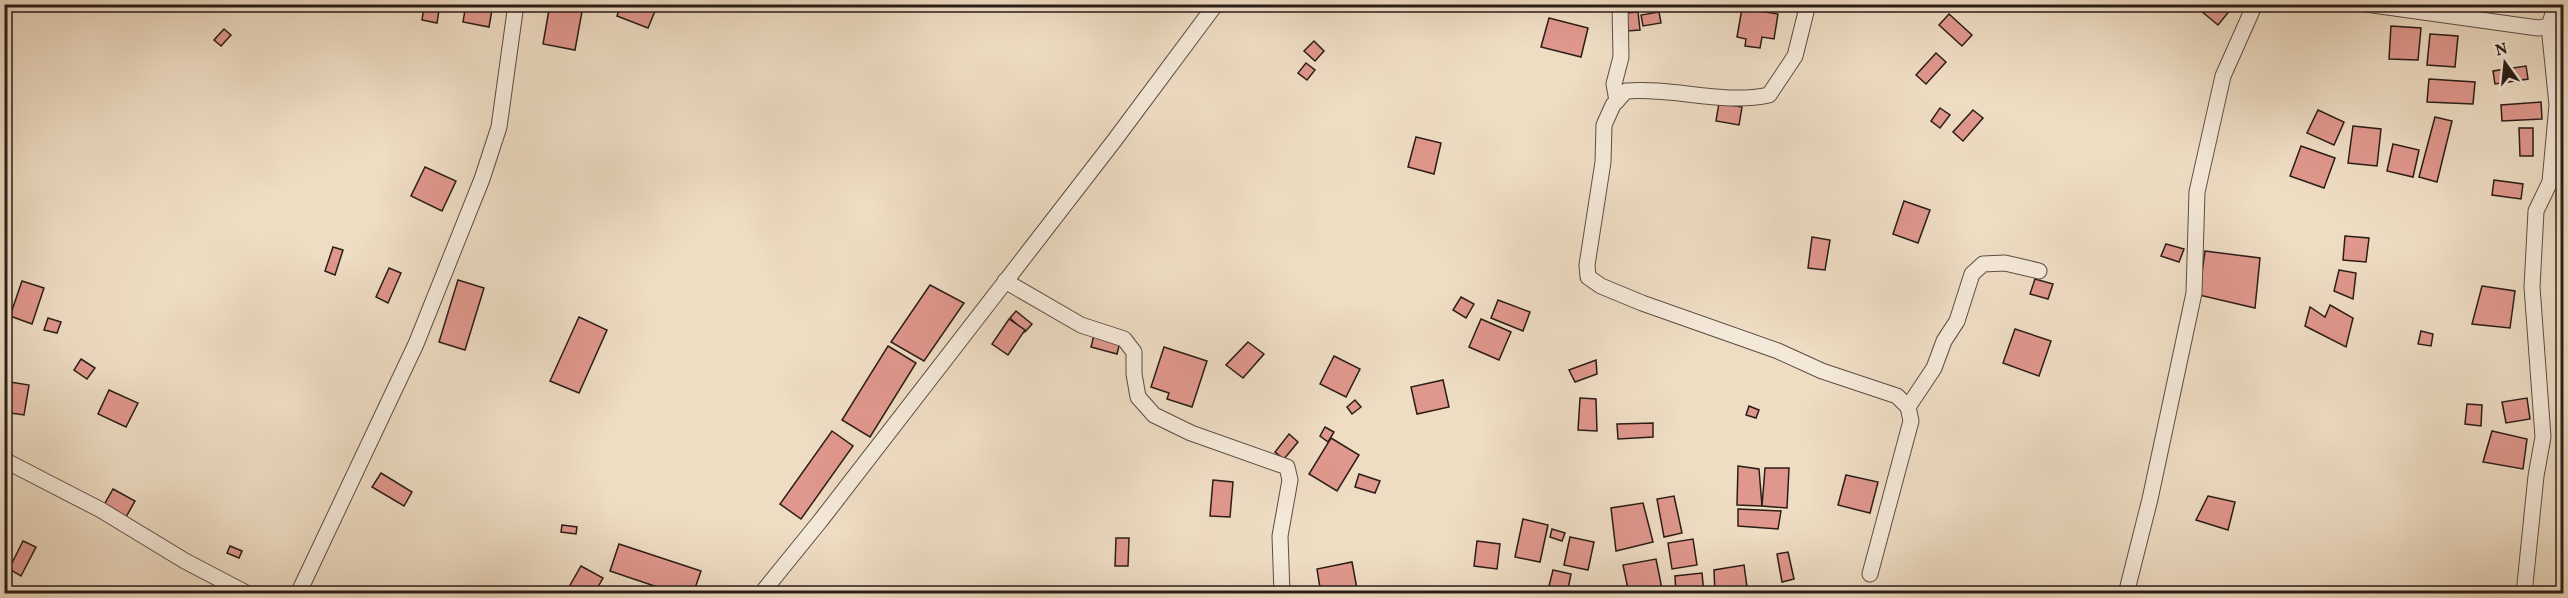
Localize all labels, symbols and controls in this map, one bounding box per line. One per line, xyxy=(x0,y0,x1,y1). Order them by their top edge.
north arrow xyxy=(2475,33,2535,93)
text: N xyxy=(2493,38,2510,63)

